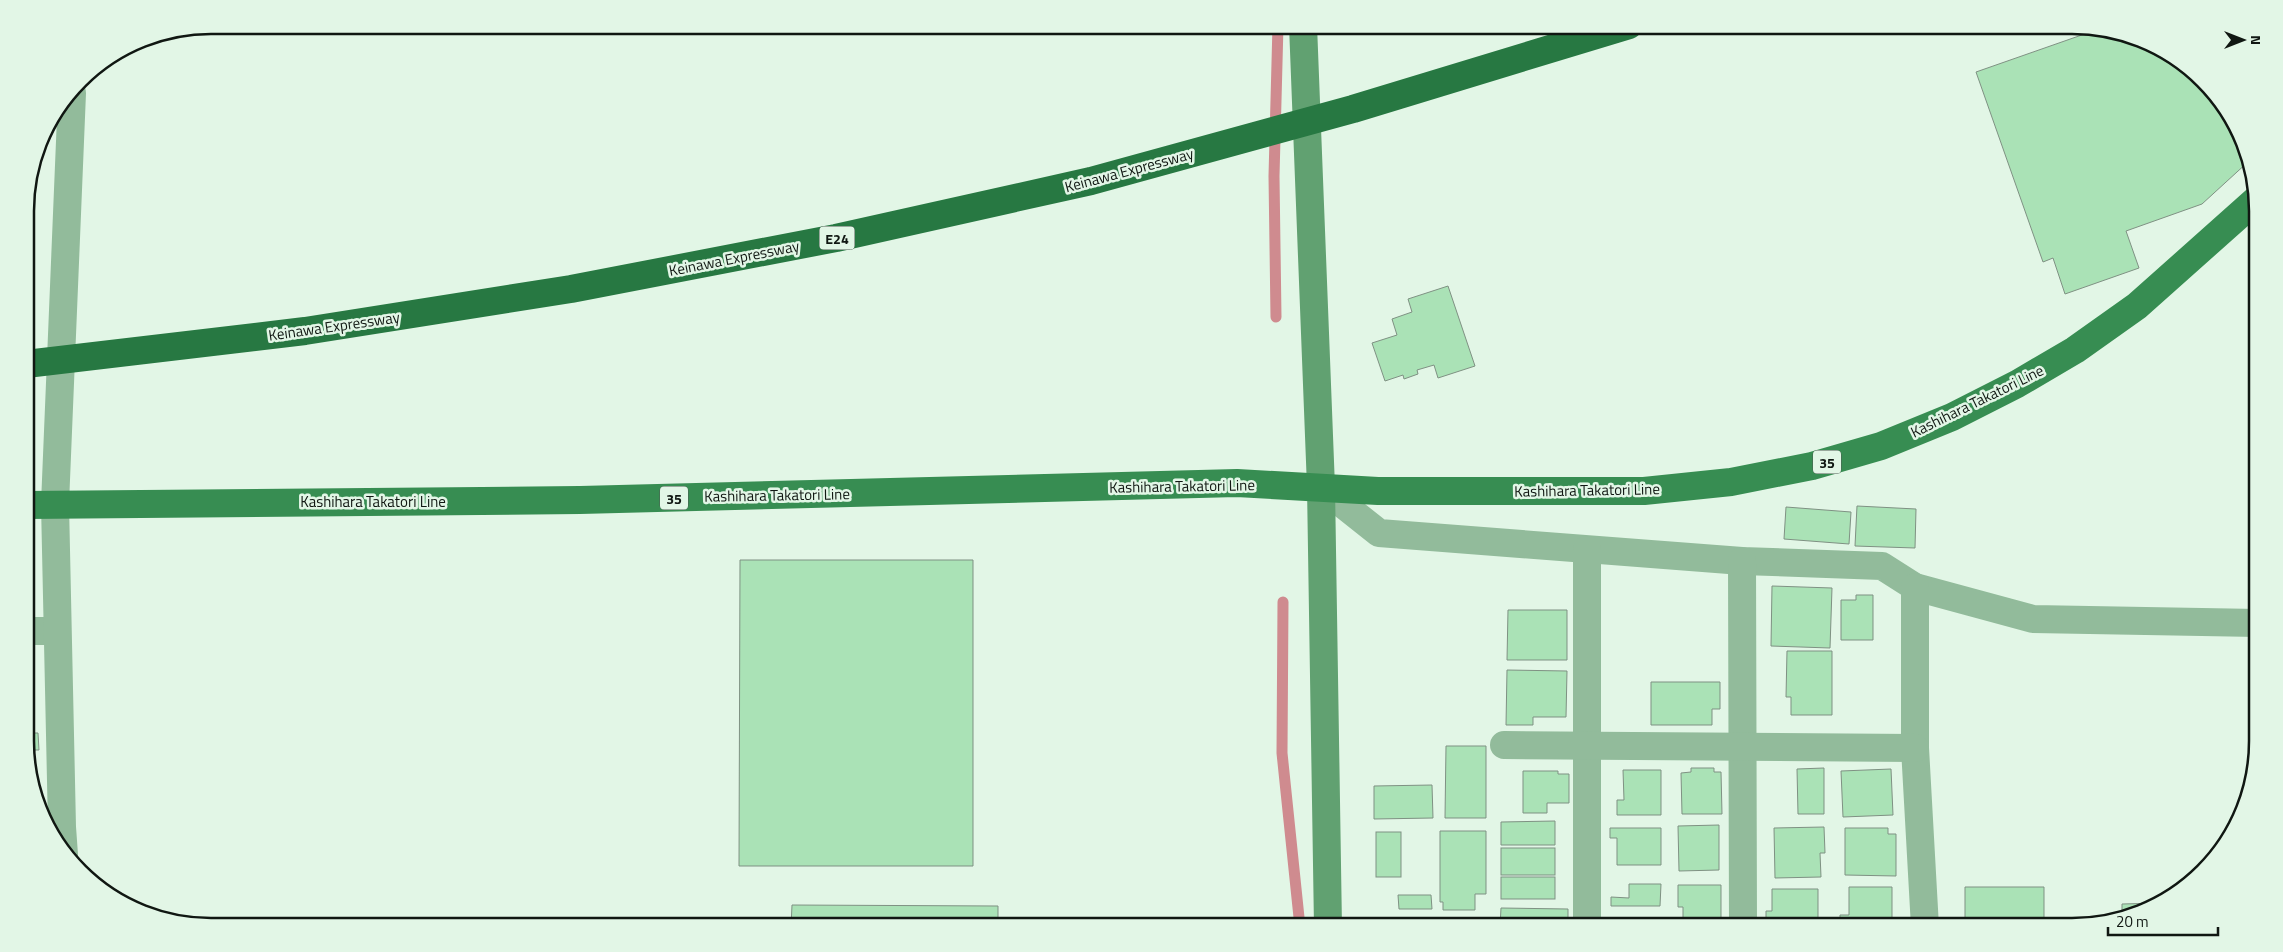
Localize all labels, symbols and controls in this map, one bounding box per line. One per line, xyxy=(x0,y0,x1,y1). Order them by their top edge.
north arrow xyxy=(2218,15,2268,65)
text: N xyxy=(2246,35,2267,45)
street label: Keinawa Expressway xyxy=(1062,142,1196,198)
road number: E24 xyxy=(820,227,854,250)
street label: Keinawa Expressway xyxy=(667,234,801,282)
street label: Keinawa Expressway xyxy=(267,305,401,347)
street label: Kashihara Takatori Line xyxy=(1906,359,2048,443)
road number: 35 xyxy=(1813,451,1841,474)
street label: Kashihara Takatori Line xyxy=(1109,473,1255,499)
street label: Kashihara Takatori Line xyxy=(1514,477,1660,503)
street label: Kashihara Takatori Line xyxy=(704,482,850,508)
road number: 35 xyxy=(660,486,688,509)
street label: Kashihara Takatori Line xyxy=(300,490,446,513)
scale bar xyxy=(2108,904,2218,936)
text: 20 m xyxy=(2116,910,2149,933)

